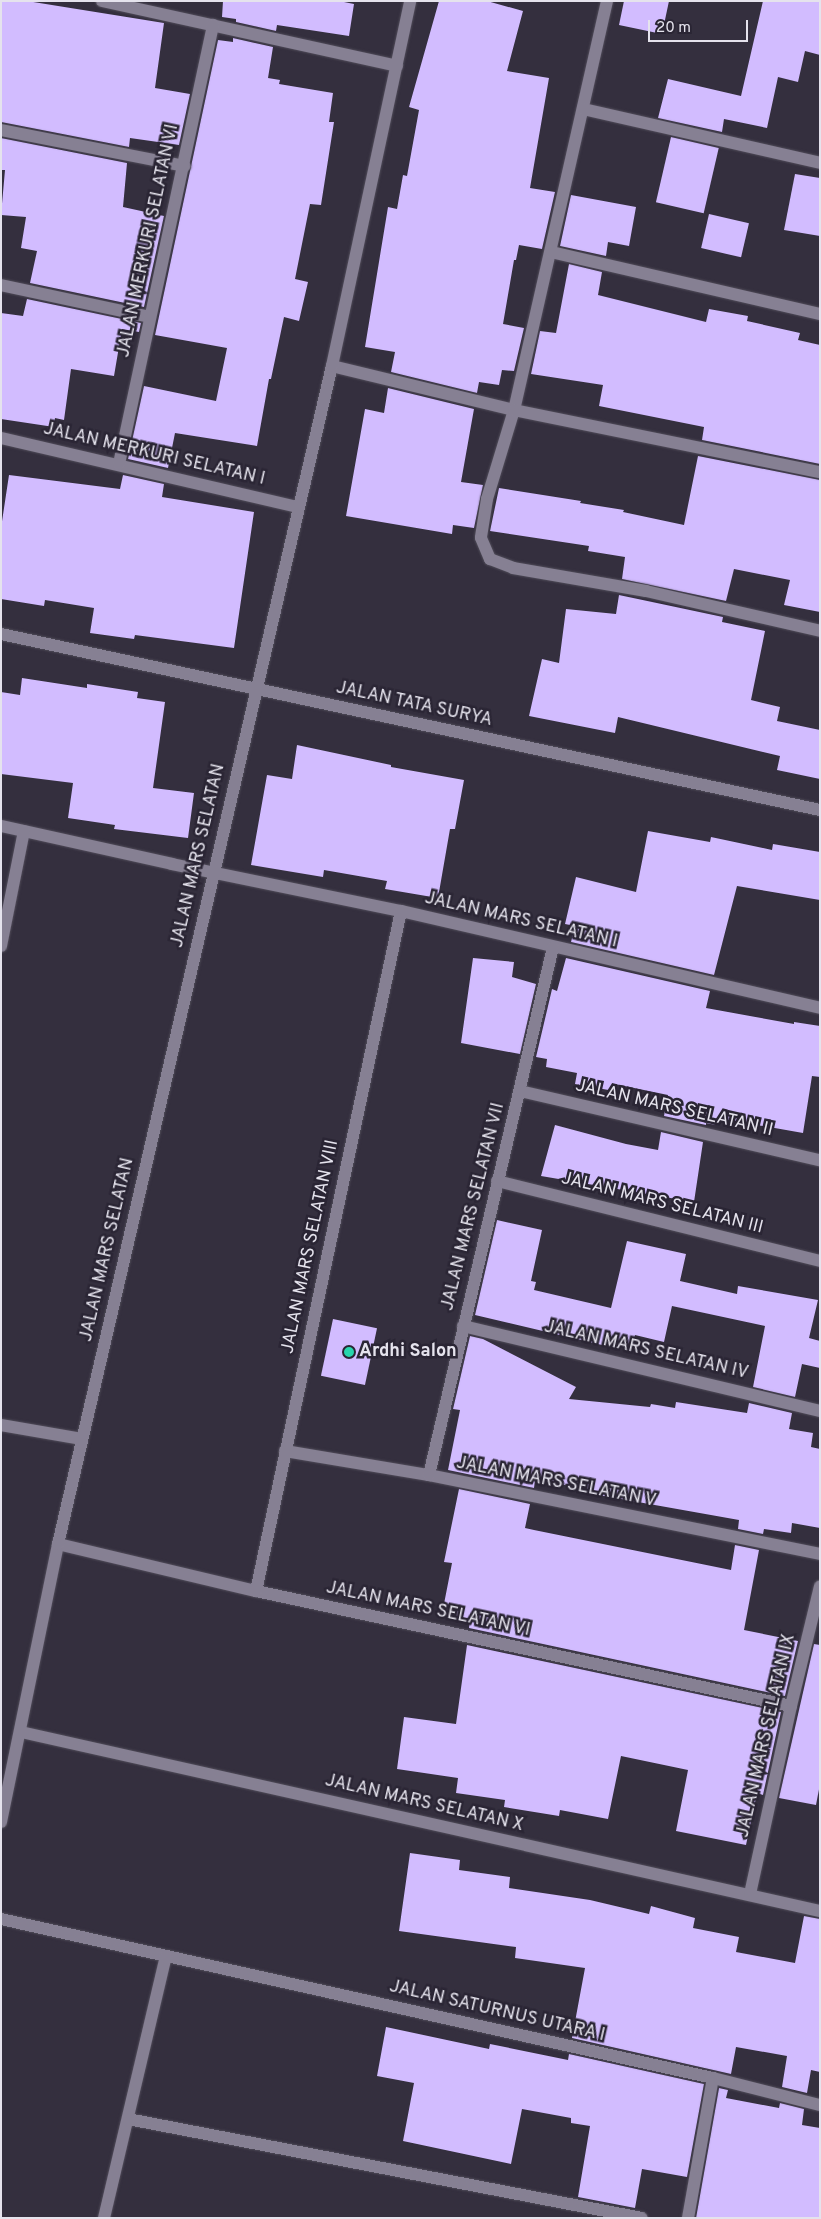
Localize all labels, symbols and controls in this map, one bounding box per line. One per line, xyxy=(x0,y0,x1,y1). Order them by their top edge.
scale bar xyxy=(651,10,751,42)
text: 20 m xyxy=(656,19,691,38)
street label: JALAN MERKURI SELATAN VI xyxy=(114,122,184,360)
street label: JALAN MERKURI SELATAN I xyxy=(41,419,267,491)
street label: JALAN TATA SURYA xyxy=(333,678,495,732)
street label: JALAN MARS SELATAN xyxy=(167,762,231,950)
street label: JALAN MARS SELATAN I xyxy=(422,888,620,954)
street label: JALAN MARS SELATAN II xyxy=(573,1076,775,1142)
street label: JALAN MARS SELATAN VII xyxy=(438,1101,510,1313)
street label: JALAN MARS SELATAN VIII xyxy=(278,1138,344,1356)
street label: JALAN MARS SELATAN xyxy=(76,1156,140,1344)
street label: JALAN MARS SELATAN III xyxy=(559,1168,765,1240)
street label: JALAN MARS SELATAN IV xyxy=(542,1317,750,1385)
place label: Ardhi Salon xyxy=(359,1341,457,1363)
marker: Ardhi Salon xyxy=(343,1346,355,1358)
street label: JALAN MARS SELATAN V xyxy=(454,1453,658,1513)
street label: JALAN MARS SELATAN VI xyxy=(324,1578,532,1642)
street label: JALAN MARS SELATAN IX xyxy=(733,1632,801,1840)
street label: JALAN MARS SELATAN X xyxy=(323,1771,525,1837)
street label: JALAN SATURNUS UTARA I xyxy=(387,1977,607,2047)

